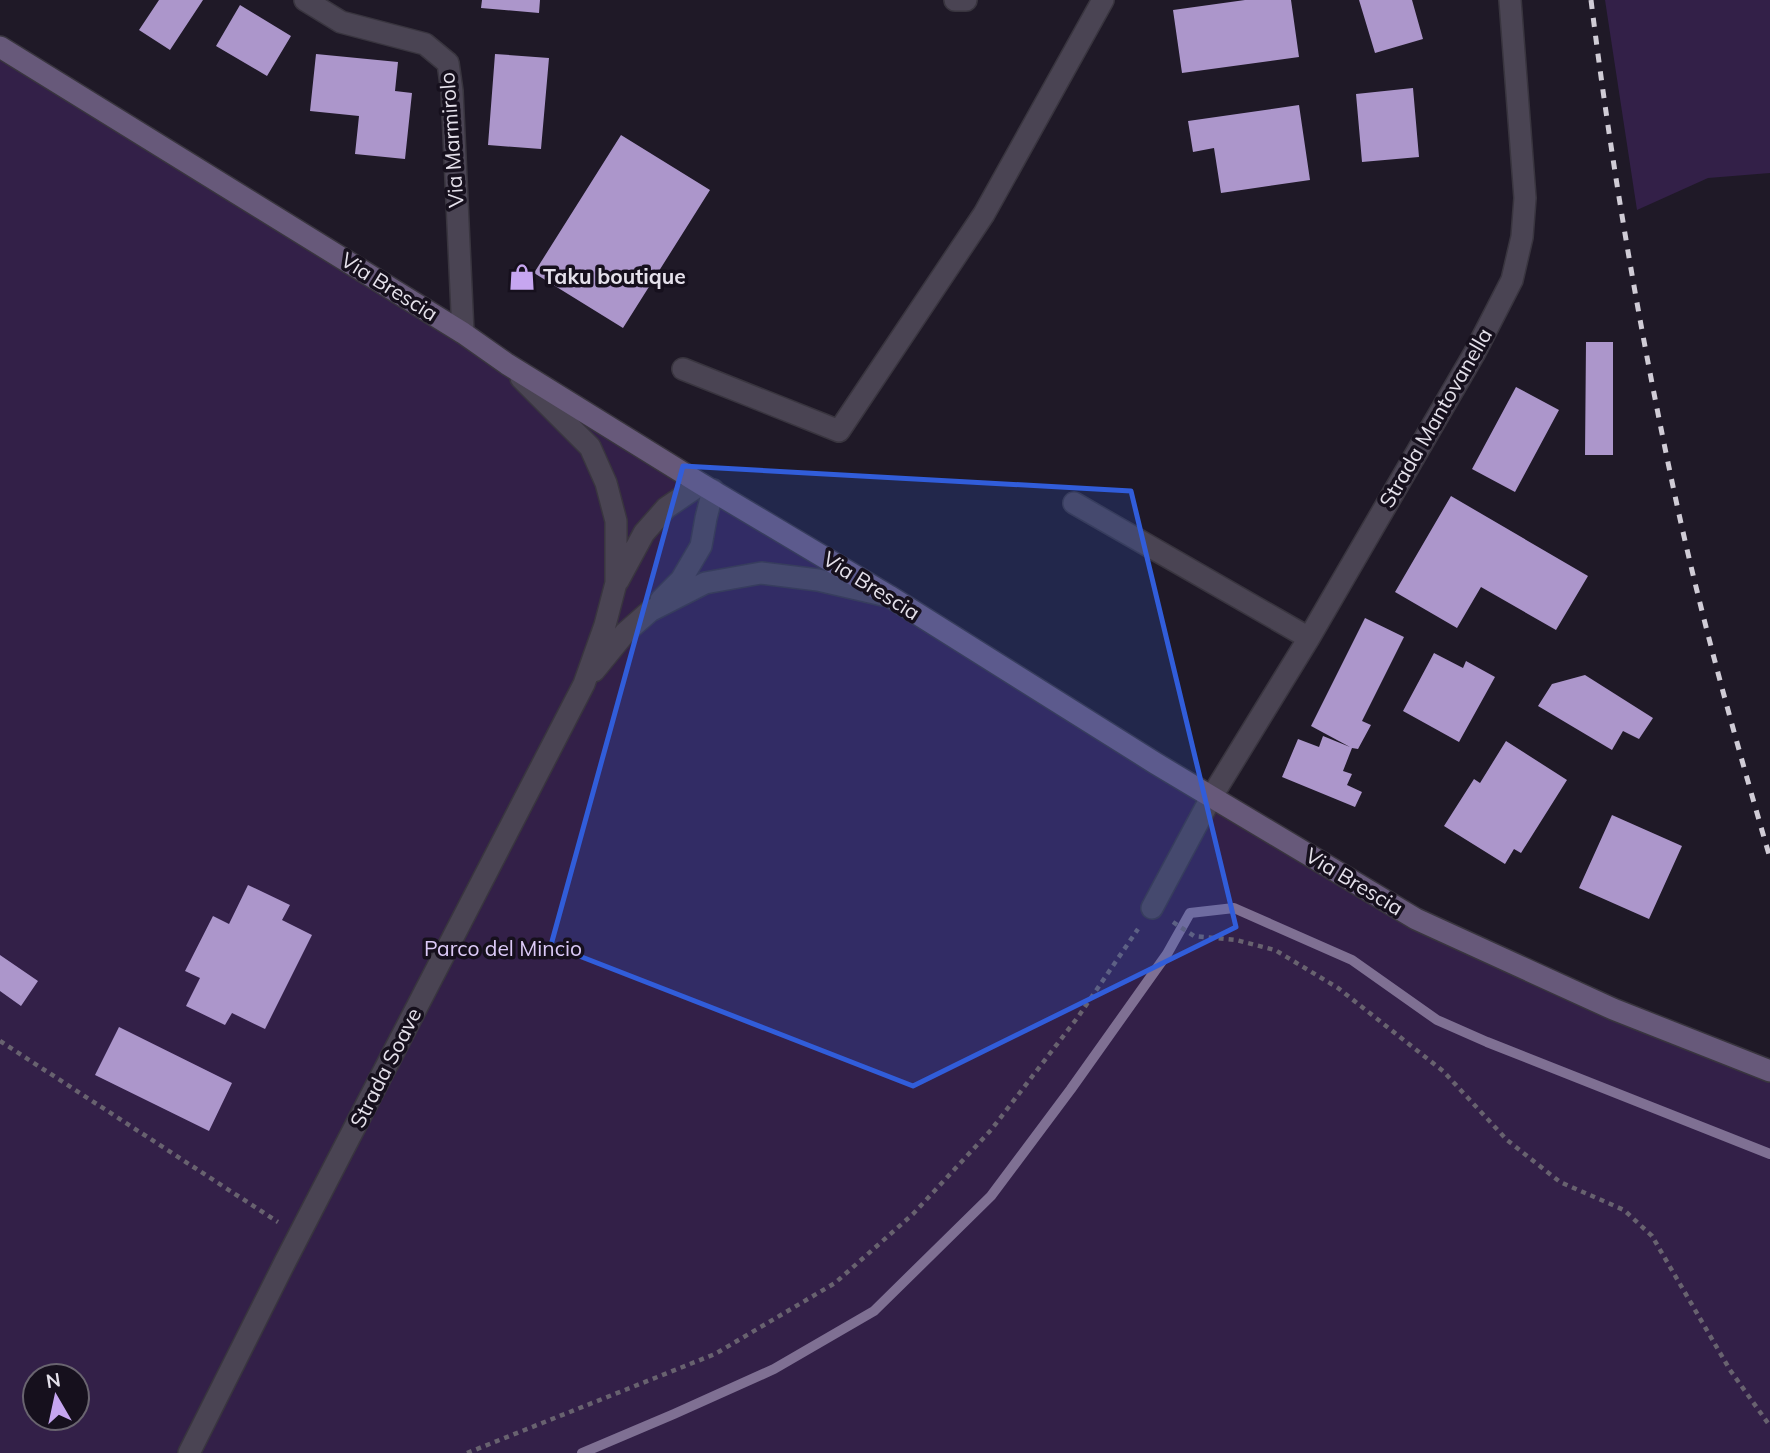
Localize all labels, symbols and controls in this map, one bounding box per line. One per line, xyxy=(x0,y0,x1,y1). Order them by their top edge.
street label: Via Marmirolo xyxy=(433,71,469,209)
street label: Via Brescia xyxy=(336,246,443,326)
shop icon: Taku boutique xyxy=(507,262,537,292)
place label: Taku boutique xyxy=(543,263,686,289)
street label: Strada Mantovanella xyxy=(1373,323,1497,512)
street label: Via Brescia xyxy=(818,545,925,625)
street label: Via Brescia xyxy=(1301,842,1408,920)
park label: Parco del Mincio xyxy=(424,935,582,961)
street label: Strada Soave xyxy=(344,1003,426,1132)
north arrow xyxy=(21,1362,91,1432)
text: N xyxy=(44,1367,62,1393)

